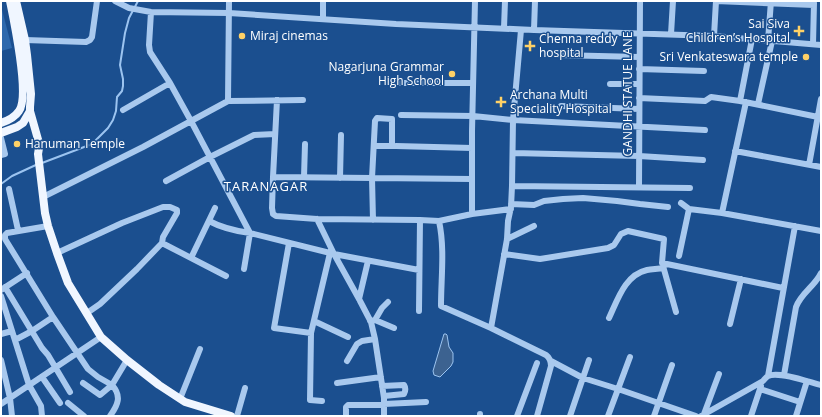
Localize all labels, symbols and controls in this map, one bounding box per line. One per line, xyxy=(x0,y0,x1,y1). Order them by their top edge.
place label: Sai Siva Children’s Hospital xyxy=(686,15,790,46)
marker: Sai Siva Children’s Hospital xyxy=(793,25,805,37)
place label: Miraj cinemas xyxy=(250,27,328,44)
place label: Chenna reddy hospital xyxy=(539,30,618,61)
marker: Miraj cinemas xyxy=(237,31,247,41)
street label: GANDHI STATUE LANE xyxy=(619,32,636,156)
marker: Chenna reddy hospital xyxy=(524,40,536,52)
place label: Sri Venkateswara temple xyxy=(660,48,798,65)
marker: Sri Venkateswara temple xyxy=(801,52,811,62)
place label: Nagarjuna Grammar High School xyxy=(329,58,444,89)
marker: Nagarjuna Grammar High School xyxy=(447,69,457,79)
place label: Archana Multi Speciality Hospital xyxy=(510,86,612,117)
marker: Archana Multi Speciality Hospital xyxy=(495,96,507,108)
place label: Hanuman Temple xyxy=(25,135,125,152)
marker: Hanuman Temple xyxy=(12,139,22,149)
district label: TARANAGAR xyxy=(224,177,308,195)

